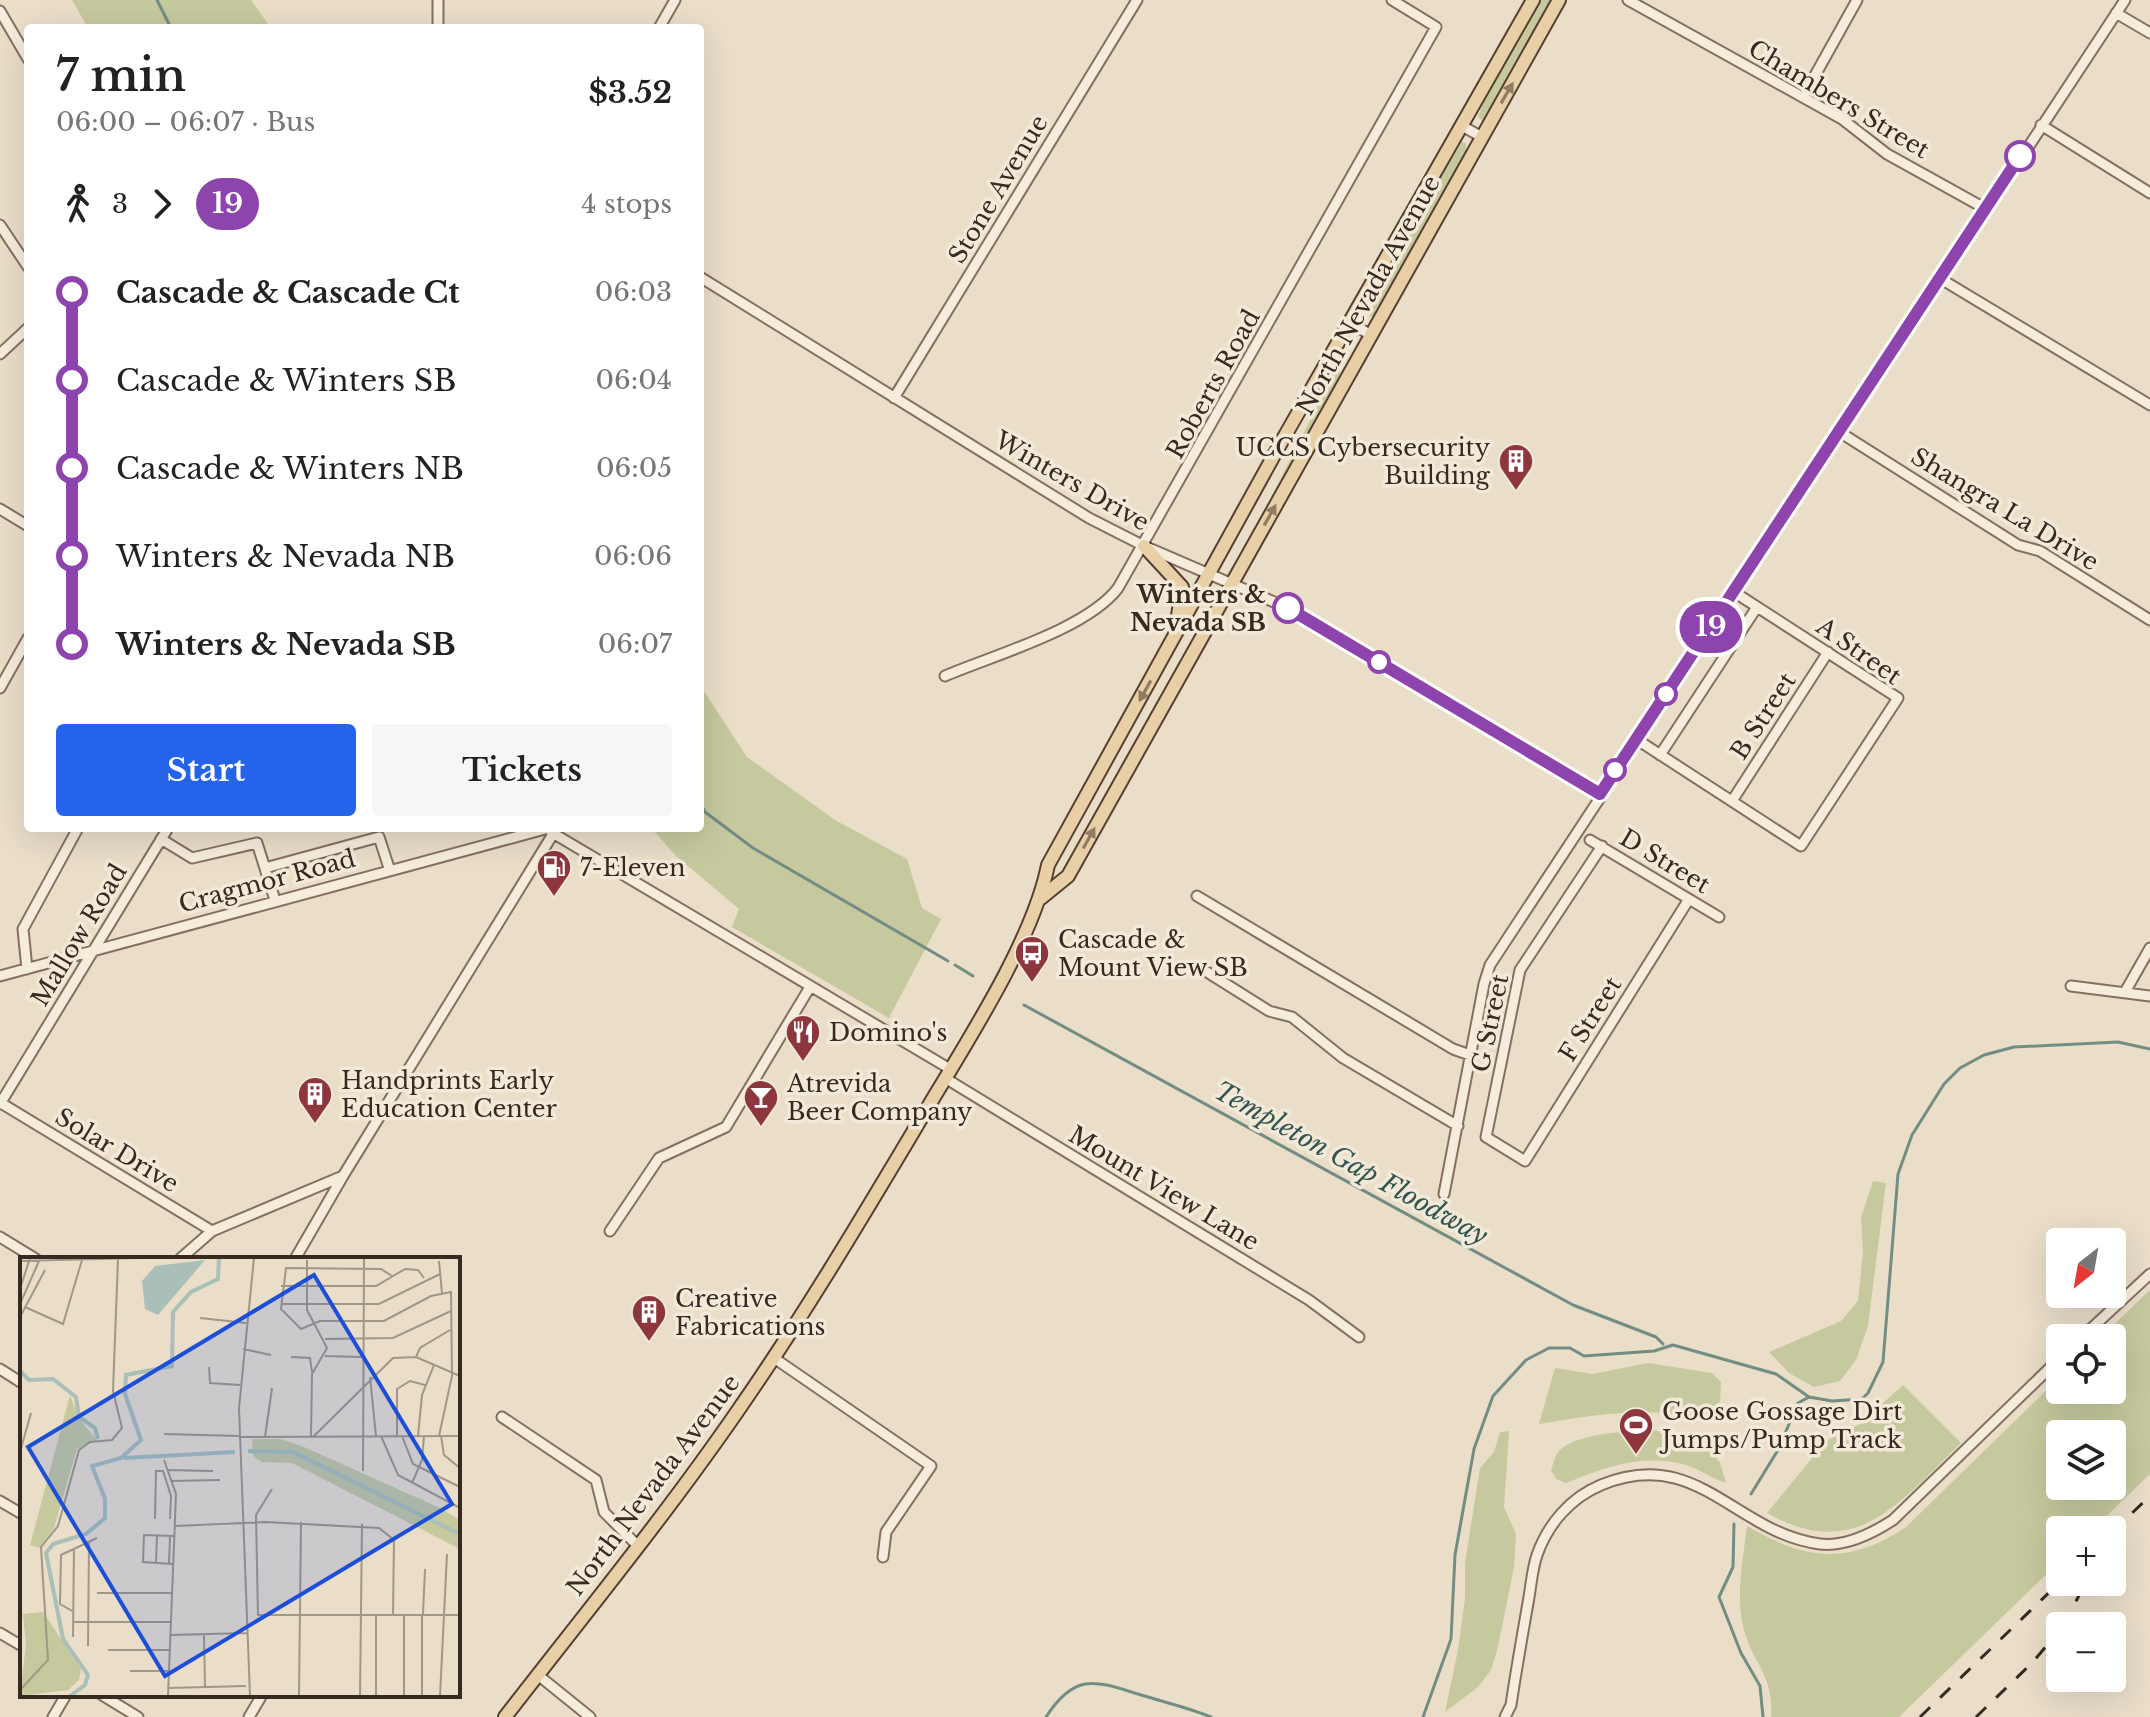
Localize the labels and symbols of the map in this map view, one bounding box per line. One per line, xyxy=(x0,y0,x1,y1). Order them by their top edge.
street label: Chambers Street xyxy=(1743,34,1935,164)
one-way arrow xyxy=(1499,82,1513,104)
street label: Stone Avenue xyxy=(942,110,1054,268)
unlabelled marker xyxy=(2005,141,2035,171)
street label: North Nevada Avenue xyxy=(1290,170,1446,420)
street label: Roberts Road xyxy=(1160,304,1266,464)
street label: Winters Drive xyxy=(989,425,1154,537)
place label: UCCS Cybersecurity Building xyxy=(1236,433,1491,490)
building icon: UCCS Cybersecurity Building xyxy=(1497,442,1535,492)
street label: Shangra La Drive xyxy=(1906,442,2104,576)
one-way arrow xyxy=(1263,504,1277,527)
place label: Winters & Nevada SB xyxy=(1130,580,1266,637)
marker: Winters & Nevada SB xyxy=(1273,593,1303,623)
line badge: 19 xyxy=(1675,601,1747,653)
street label: A Street xyxy=(1810,611,1907,691)
unlabelled marker xyxy=(1368,651,1390,673)
street label: B Street xyxy=(1724,667,1802,765)
one-way arrow xyxy=(1138,679,1152,702)
unlabelled marker xyxy=(1655,683,1677,705)
unlabelled marker xyxy=(1604,759,1626,781)
street label: D Street xyxy=(1615,823,1715,899)
one-way arrow xyxy=(1082,826,1096,849)
street label: Cragmor Road xyxy=(176,844,358,918)
fuel station icon: 7-Eleven xyxy=(535,848,573,898)
place label: 7-Eleven xyxy=(580,853,686,882)
street label: Mallow Road xyxy=(25,859,133,1011)
place label: Cascade & Mount View SB xyxy=(1058,925,1248,982)
bus stop icon: Cascade & Mount View SB xyxy=(1013,934,1051,984)
street label: G Street xyxy=(1465,971,1515,1075)
street label: F Street xyxy=(1553,971,1627,1067)
restaurant icon: Domino's xyxy=(784,1013,822,1063)
place label: Domino's xyxy=(829,1018,947,1047)
place label: Handprints Early Education Center xyxy=(341,1066,558,1123)
place label: Atrevida Beer Company xyxy=(786,1069,973,1126)
water label: Templeton Gap Floodway xyxy=(1209,1074,1494,1252)
building icon: Handprints Early Education Center xyxy=(296,1075,334,1125)
bar icon: Atrevida Beer Company xyxy=(742,1078,780,1128)
street label: Solar Drive xyxy=(50,1102,184,1198)
street label: Mount View Lane xyxy=(1064,1120,1264,1256)
north arrow xyxy=(2046,1228,2126,1308)
inset map xyxy=(20,1257,460,1697)
place label: Creative Fabrications xyxy=(675,1284,825,1341)
building icon: Creative Fabrications xyxy=(630,1293,668,1343)
street label: North Nevada Avenue xyxy=(560,1369,746,1601)
place label: Goose Gossage Dirt Jumps/Pump Track xyxy=(1659,1397,1902,1454)
sports icon: Goose Gossage Dirt Jumps/Pump Track xyxy=(1617,1406,1655,1456)

